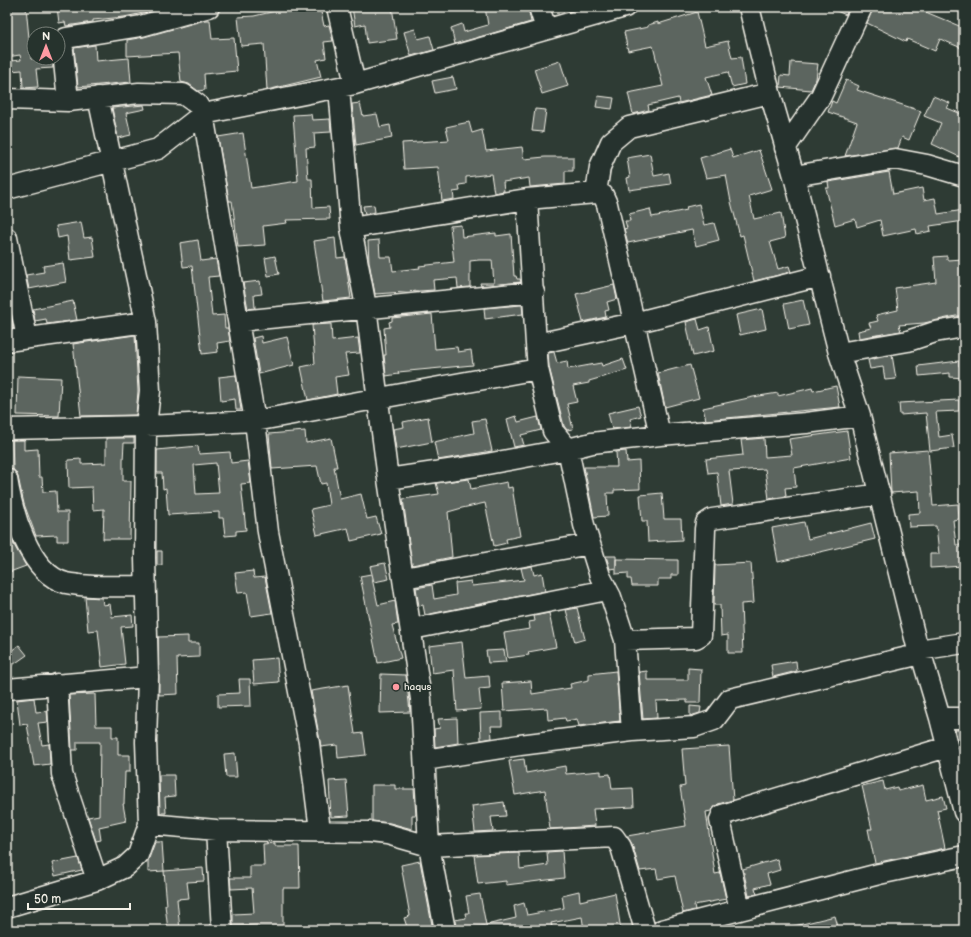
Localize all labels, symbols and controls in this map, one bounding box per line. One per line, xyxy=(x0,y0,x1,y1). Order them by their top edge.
north arrow xyxy=(26,26,66,66)
text: N xyxy=(42,30,50,43)
place label: haqus xyxy=(404,681,432,693)
marker: haqus xyxy=(391,682,401,692)
scale bar xyxy=(28,885,130,911)
text: 50 m xyxy=(34,892,61,907)

